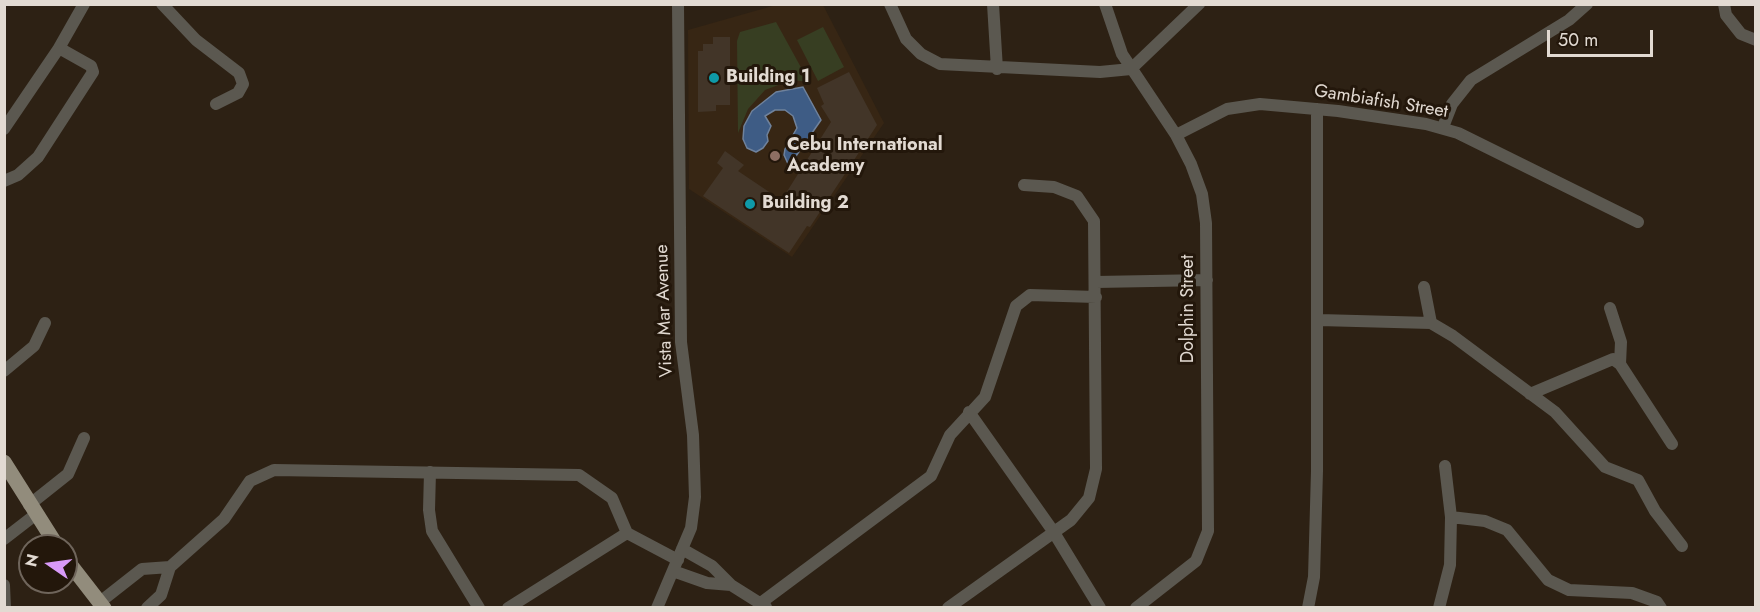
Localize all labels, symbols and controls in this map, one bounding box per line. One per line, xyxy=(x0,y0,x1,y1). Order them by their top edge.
scale bar xyxy=(1550,18,1656,56)
text: 50 m xyxy=(1558,27,1598,53)
place label: Building 1 xyxy=(726,67,810,89)
marker: Building 1 xyxy=(707,71,721,85)
street label: Gambiafish Street xyxy=(1313,81,1449,123)
place label: Cebu International Academy xyxy=(787,135,943,178)
marker: Cebu International Academy xyxy=(768,149,782,163)
place label: Building 2 xyxy=(762,193,849,215)
marker: Building 2 xyxy=(743,197,757,211)
street label: Vista Mar Avenue xyxy=(652,244,678,378)
street label: Dolphin Street xyxy=(1178,255,1200,363)
north arrow xyxy=(18,534,78,594)
text: N xyxy=(19,552,45,569)

